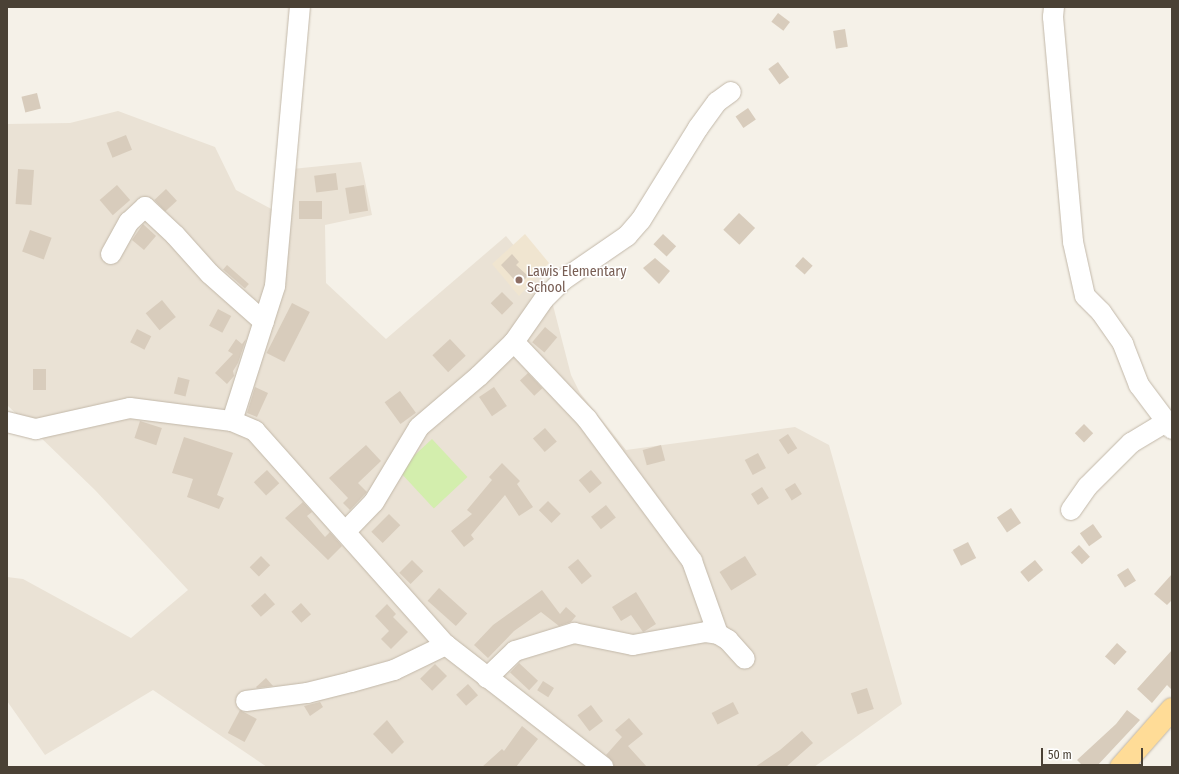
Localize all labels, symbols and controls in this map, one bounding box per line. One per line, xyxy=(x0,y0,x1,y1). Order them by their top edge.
place label: Lawis Elementary School xyxy=(527,264,626,296)
marker: Lawis Elementary School xyxy=(514,275,524,285)
scale bar xyxy=(1043,740,1145,766)
text: 50 m xyxy=(1048,748,1072,762)

